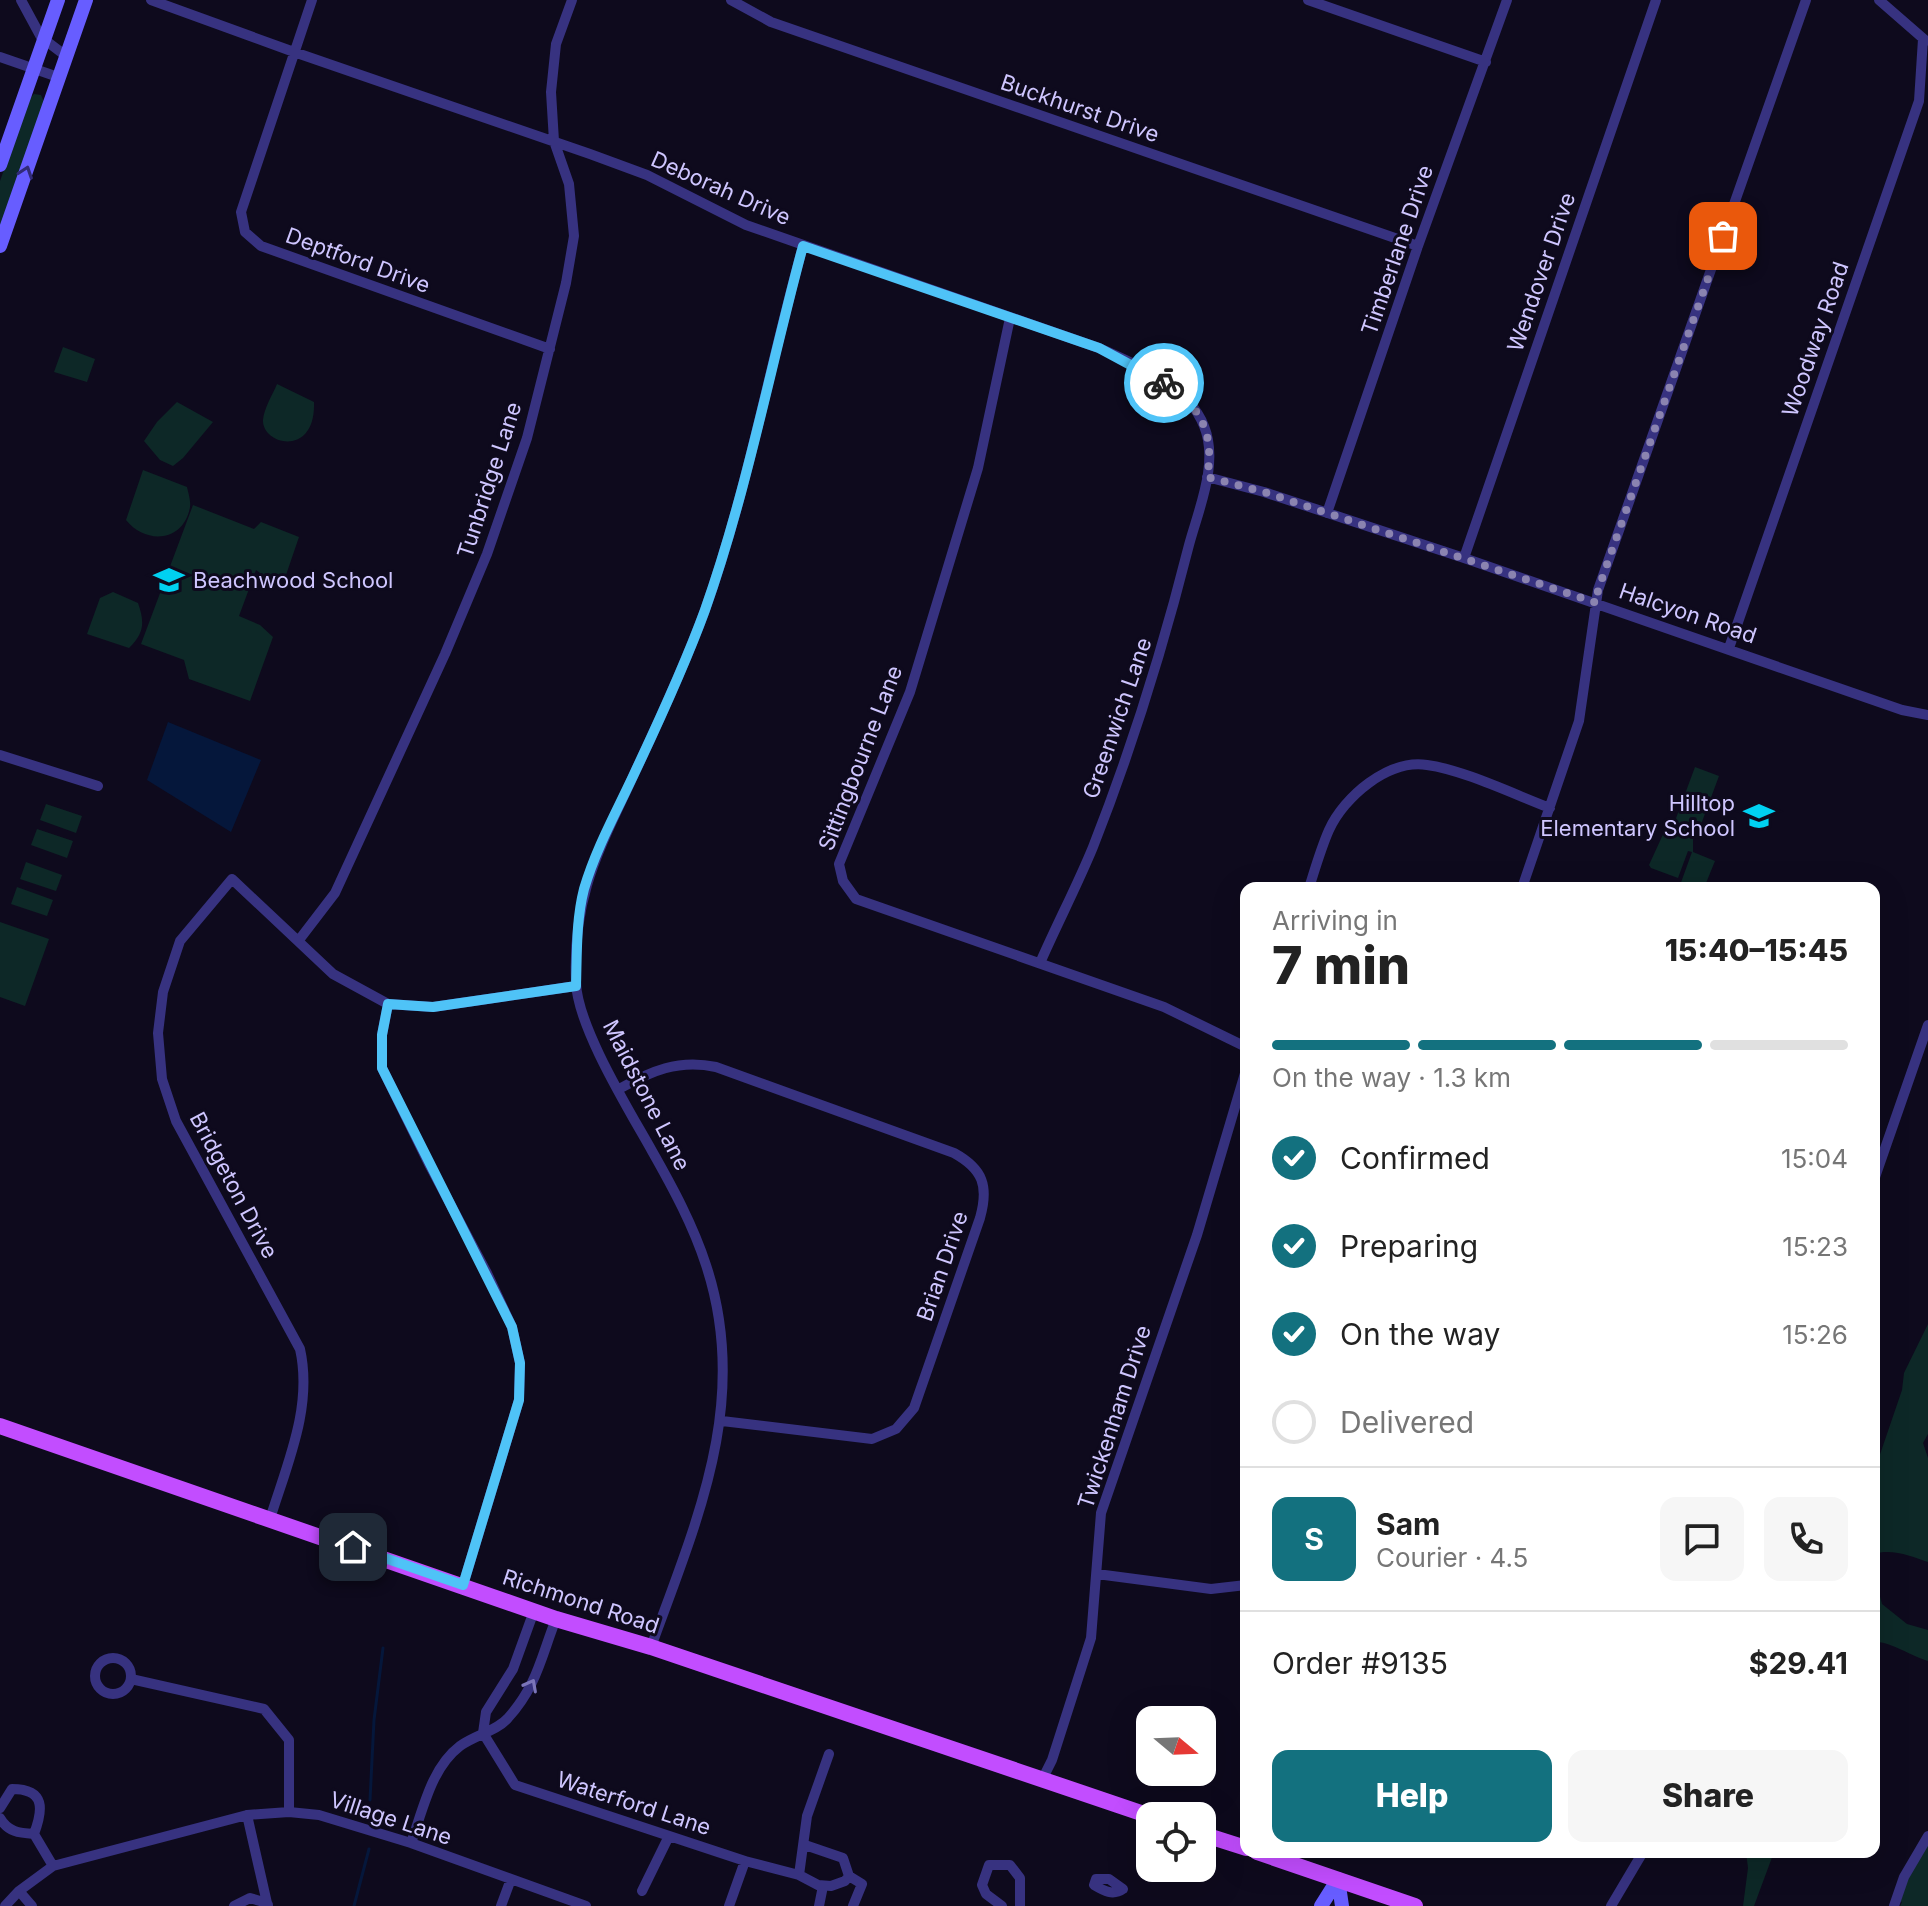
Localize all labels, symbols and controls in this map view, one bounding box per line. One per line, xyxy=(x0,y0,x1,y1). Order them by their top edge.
street label: Buckhurst Drive xyxy=(997,69,1163,147)
street label: Deborah Drive xyxy=(647,146,795,230)
street label: Timberlane Drive xyxy=(1356,162,1438,338)
one-way arrow xyxy=(16,166,32,180)
street label: Wendover Drive xyxy=(1502,189,1580,355)
pin xyxy=(1689,202,1757,270)
icon: bag xyxy=(1701,214,1745,258)
street label: Deptford Drive xyxy=(282,222,434,298)
street label: Woodway Road xyxy=(1776,258,1854,420)
courier xyxy=(1124,343,1204,423)
icon: bike xyxy=(1142,361,1186,405)
street label: Tunbridge Lane xyxy=(452,399,526,561)
school or university icon: Beachwood School xyxy=(152,563,186,597)
place label: Beachwood School xyxy=(193,567,393,593)
street label: Halcyon Road xyxy=(1616,577,1760,649)
street label: Greenwich Lane xyxy=(1077,634,1157,802)
street label: Sittingbourne Lane xyxy=(813,662,907,854)
place label: Hilltop Elementary School xyxy=(1540,790,1735,841)
school or university icon: Hilltop Elementary School xyxy=(1742,799,1776,833)
text: Arriving in xyxy=(1272,905,1398,936)
text: 15:40–15:45 xyxy=(1665,932,1848,968)
text: 7 min xyxy=(1272,934,1410,997)
street label: Maidstone Lane xyxy=(598,1015,696,1175)
text: On the way · 1.3 km xyxy=(1272,1062,1511,1093)
street label: Bridgeton Drive xyxy=(184,1107,284,1263)
icon: check xyxy=(1272,1136,1316,1180)
text: Confirmed xyxy=(1340,1140,1490,1176)
text: 15:04 xyxy=(1781,1143,1848,1174)
street label: Brian Drive xyxy=(911,1208,973,1324)
icon: check xyxy=(1272,1224,1316,1268)
text: Preparing xyxy=(1340,1228,1478,1264)
text: 15:23 xyxy=(1782,1231,1848,1262)
icon: check xyxy=(1272,1312,1316,1356)
text: On the way xyxy=(1340,1316,1500,1352)
text: 15:26 xyxy=(1782,1319,1848,1350)
street label: Twickenham Drive xyxy=(1072,1322,1156,1512)
text: Delivered xyxy=(1340,1404,1474,1440)
button: chat xyxy=(1660,1497,1744,1581)
button: phone xyxy=(1764,1497,1848,1581)
text: Sam xyxy=(1376,1506,1440,1542)
pin xyxy=(319,1513,387,1581)
text: S xyxy=(1304,1521,1324,1557)
icon: home xyxy=(331,1525,375,1569)
text: Courier · 4.5 xyxy=(1376,1542,1528,1573)
street label: Richmond Road xyxy=(499,1563,663,1639)
text: Order #9135 xyxy=(1272,1645,1448,1681)
text: $29.41 xyxy=(1749,1645,1848,1681)
one-way arrow xyxy=(521,1678,537,1693)
north arrow xyxy=(1136,1706,1216,1786)
map controls xyxy=(1136,1706,1216,1882)
button: Help xyxy=(1272,1750,1552,1842)
button: Share xyxy=(1568,1750,1848,1842)
street label: Waterford Lane xyxy=(554,1766,714,1840)
street label: Village Lane xyxy=(327,1786,455,1850)
button: locate xyxy=(1136,1802,1216,1882)

